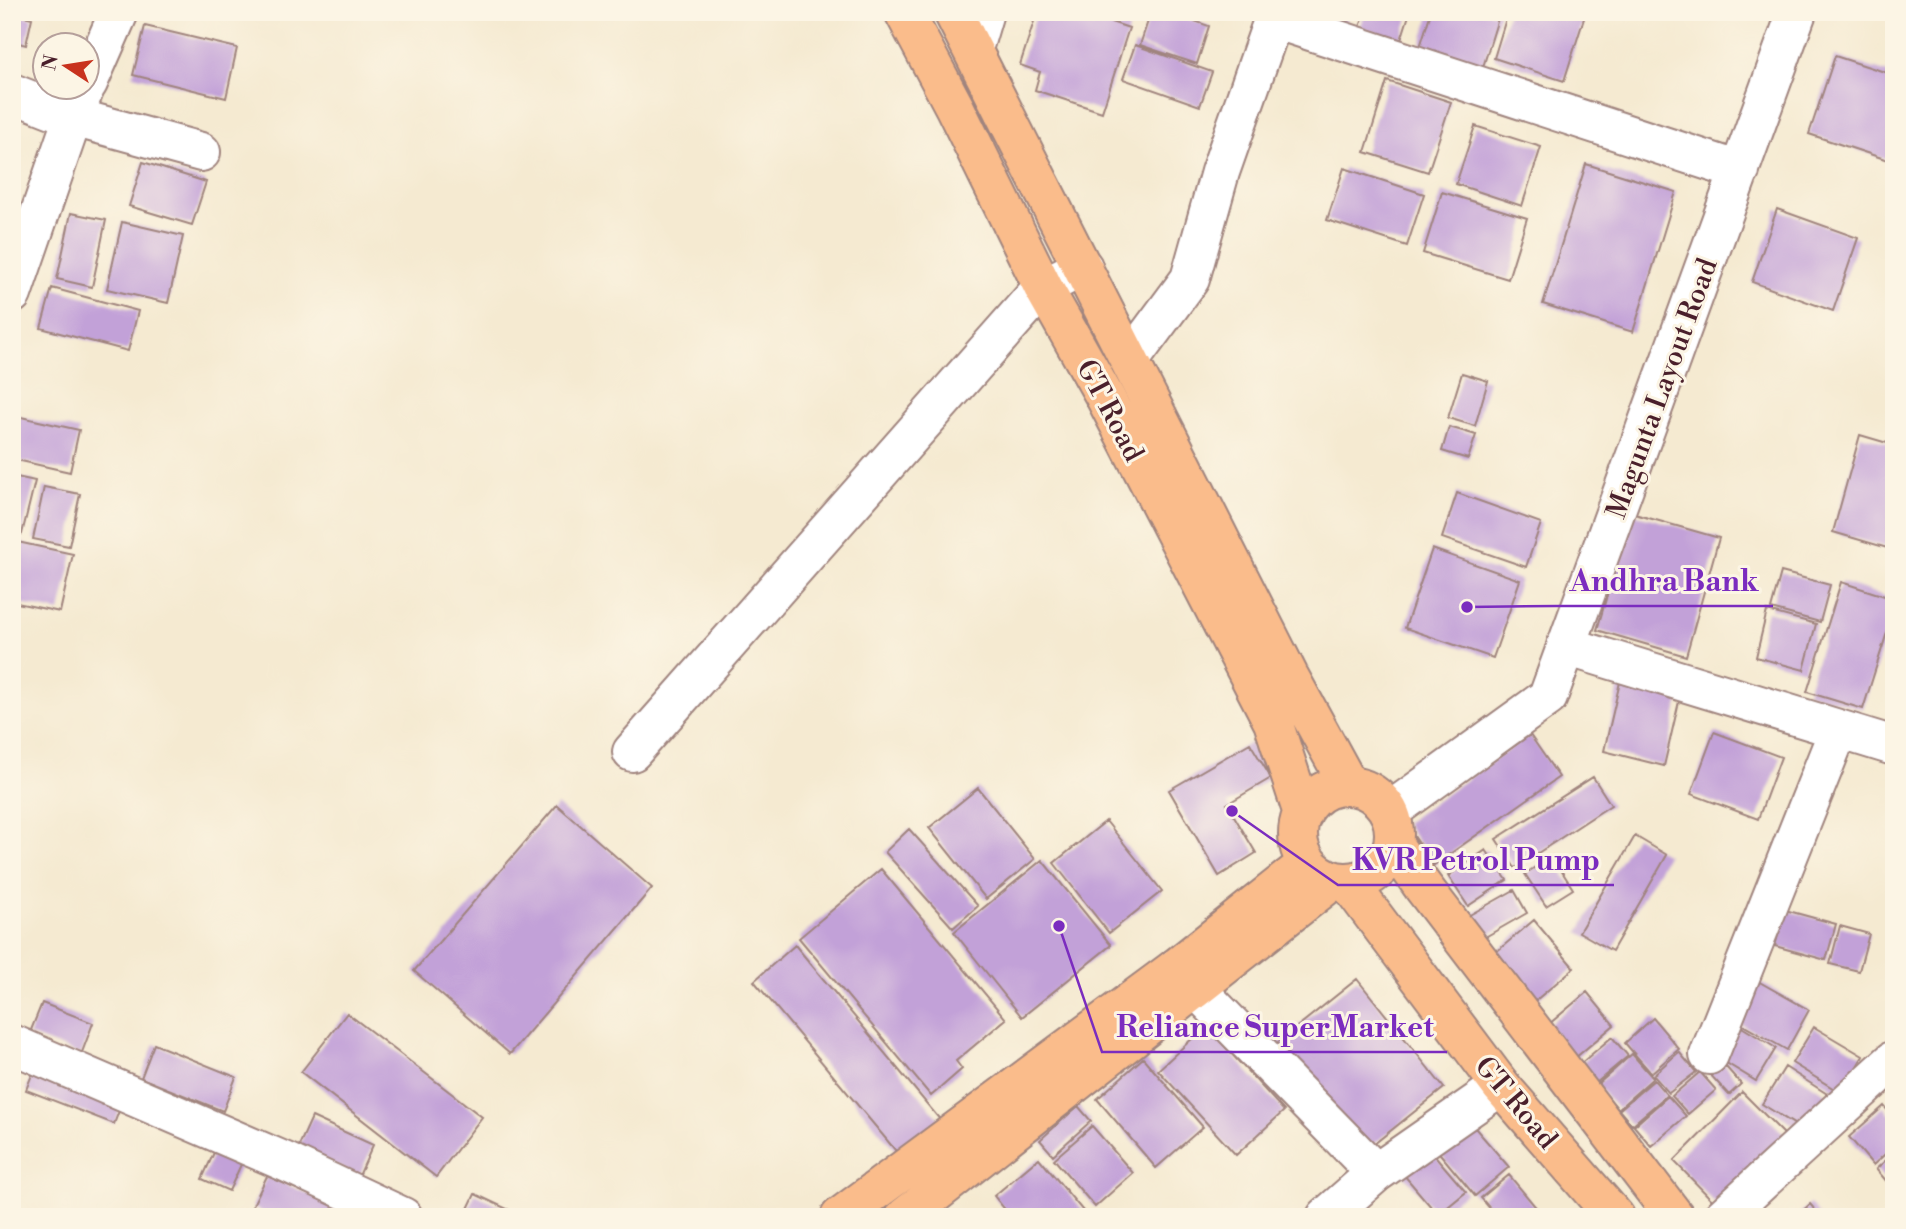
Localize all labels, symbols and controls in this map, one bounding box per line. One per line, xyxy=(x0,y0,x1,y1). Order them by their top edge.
north arrow xyxy=(32,32,102,102)
text: N xyxy=(37,53,64,73)
street label: Magunta Layout Road xyxy=(1599,254,1726,523)
street label: GT Road xyxy=(1068,354,1151,468)
callout: Andhra Bank xyxy=(1556,555,1773,606)
text: Andhra Bank xyxy=(1568,563,1759,601)
callout: KVR Petrol Pump xyxy=(1338,834,1614,885)
text: KVR Petrol Pump xyxy=(1352,842,1600,880)
callout: Reliance SuperMarket xyxy=(1102,1001,1447,1052)
text: Reliance SuperMarket xyxy=(1116,1009,1434,1047)
street label: GT Road xyxy=(1467,1049,1565,1157)

